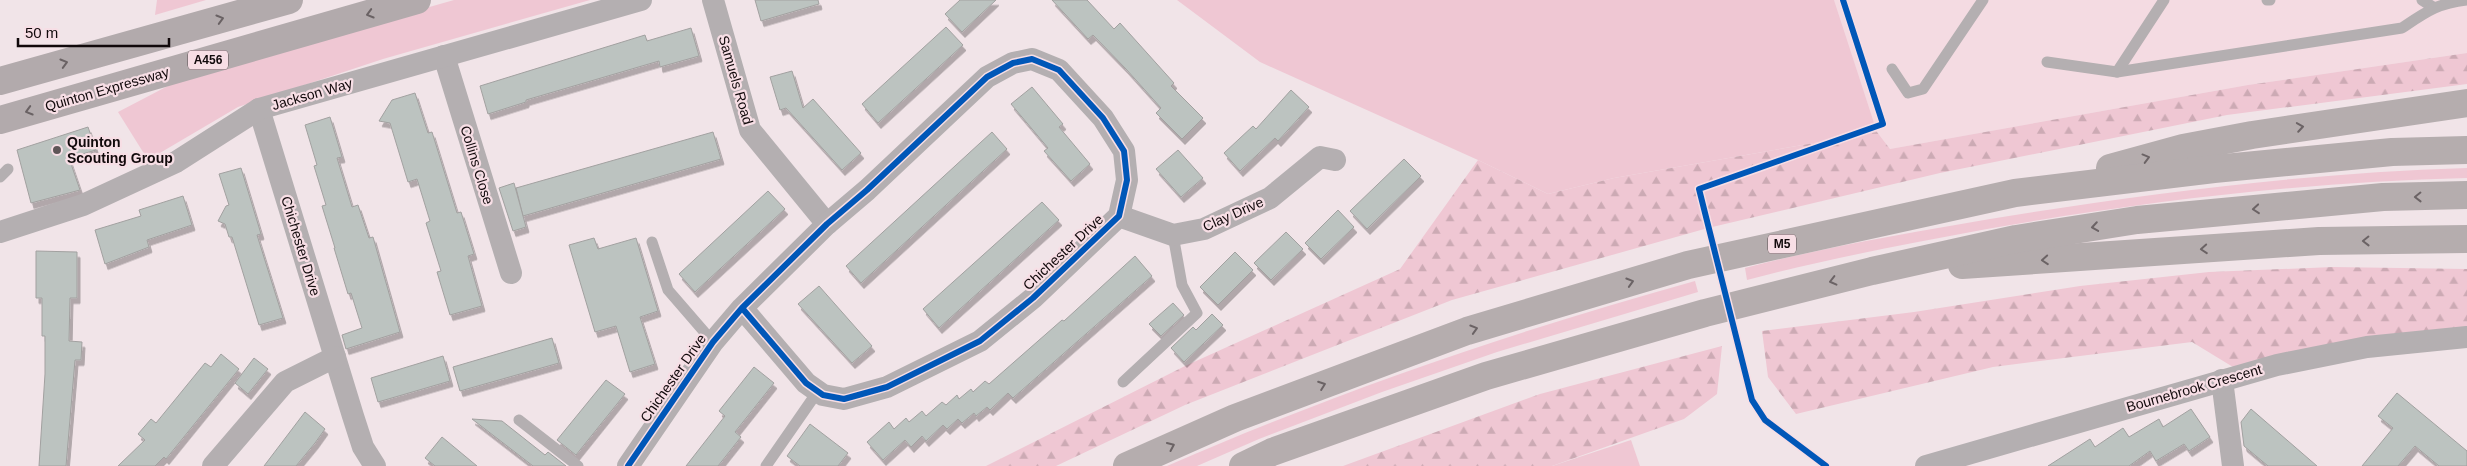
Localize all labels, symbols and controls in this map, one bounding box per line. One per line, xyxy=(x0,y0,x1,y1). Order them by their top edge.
one-way arrow xyxy=(366,8,375,18)
scale bar xyxy=(18,15,169,47)
one-way arrow xyxy=(216,15,224,25)
text: 50 m xyxy=(25,24,58,41)
street label: Samuels Road xyxy=(716,34,756,126)
road number: A456 xyxy=(188,50,228,70)
one-way arrow xyxy=(59,59,67,69)
street label: Quinton Expressway xyxy=(43,64,171,114)
street label: Jackson Way xyxy=(270,75,354,113)
one-way arrow xyxy=(25,106,33,116)
one-way arrow xyxy=(2295,123,2304,133)
street label: Collins Close xyxy=(457,124,497,207)
place label: Quinton Scouting Group xyxy=(67,134,173,166)
marker: Quinton Scouting Group xyxy=(51,144,63,156)
one-way arrow xyxy=(2142,153,2151,164)
one-way arrow xyxy=(2414,191,2422,202)
street label: Clay Drive xyxy=(1200,193,1266,234)
street label: Chichester Drive xyxy=(278,194,324,298)
one-way arrow xyxy=(2252,203,2260,214)
street label: Chichester Drive xyxy=(1020,211,1106,293)
one-way arrow xyxy=(2090,221,2099,231)
road number: M5 xyxy=(1768,234,1796,253)
one-way arrow xyxy=(2362,236,2370,246)
one-way arrow xyxy=(2199,244,2207,255)
one-way arrow xyxy=(2041,254,2049,265)
one-way arrow xyxy=(1829,275,1838,286)
one-way arrow xyxy=(1626,278,1634,288)
one-way arrow xyxy=(1470,324,1478,334)
street label: Chichester Drive xyxy=(637,331,709,425)
street label: Bournebrook Crescent xyxy=(2124,361,2264,415)
one-way arrow xyxy=(1317,381,1326,391)
one-way arrow xyxy=(1166,442,1175,452)

